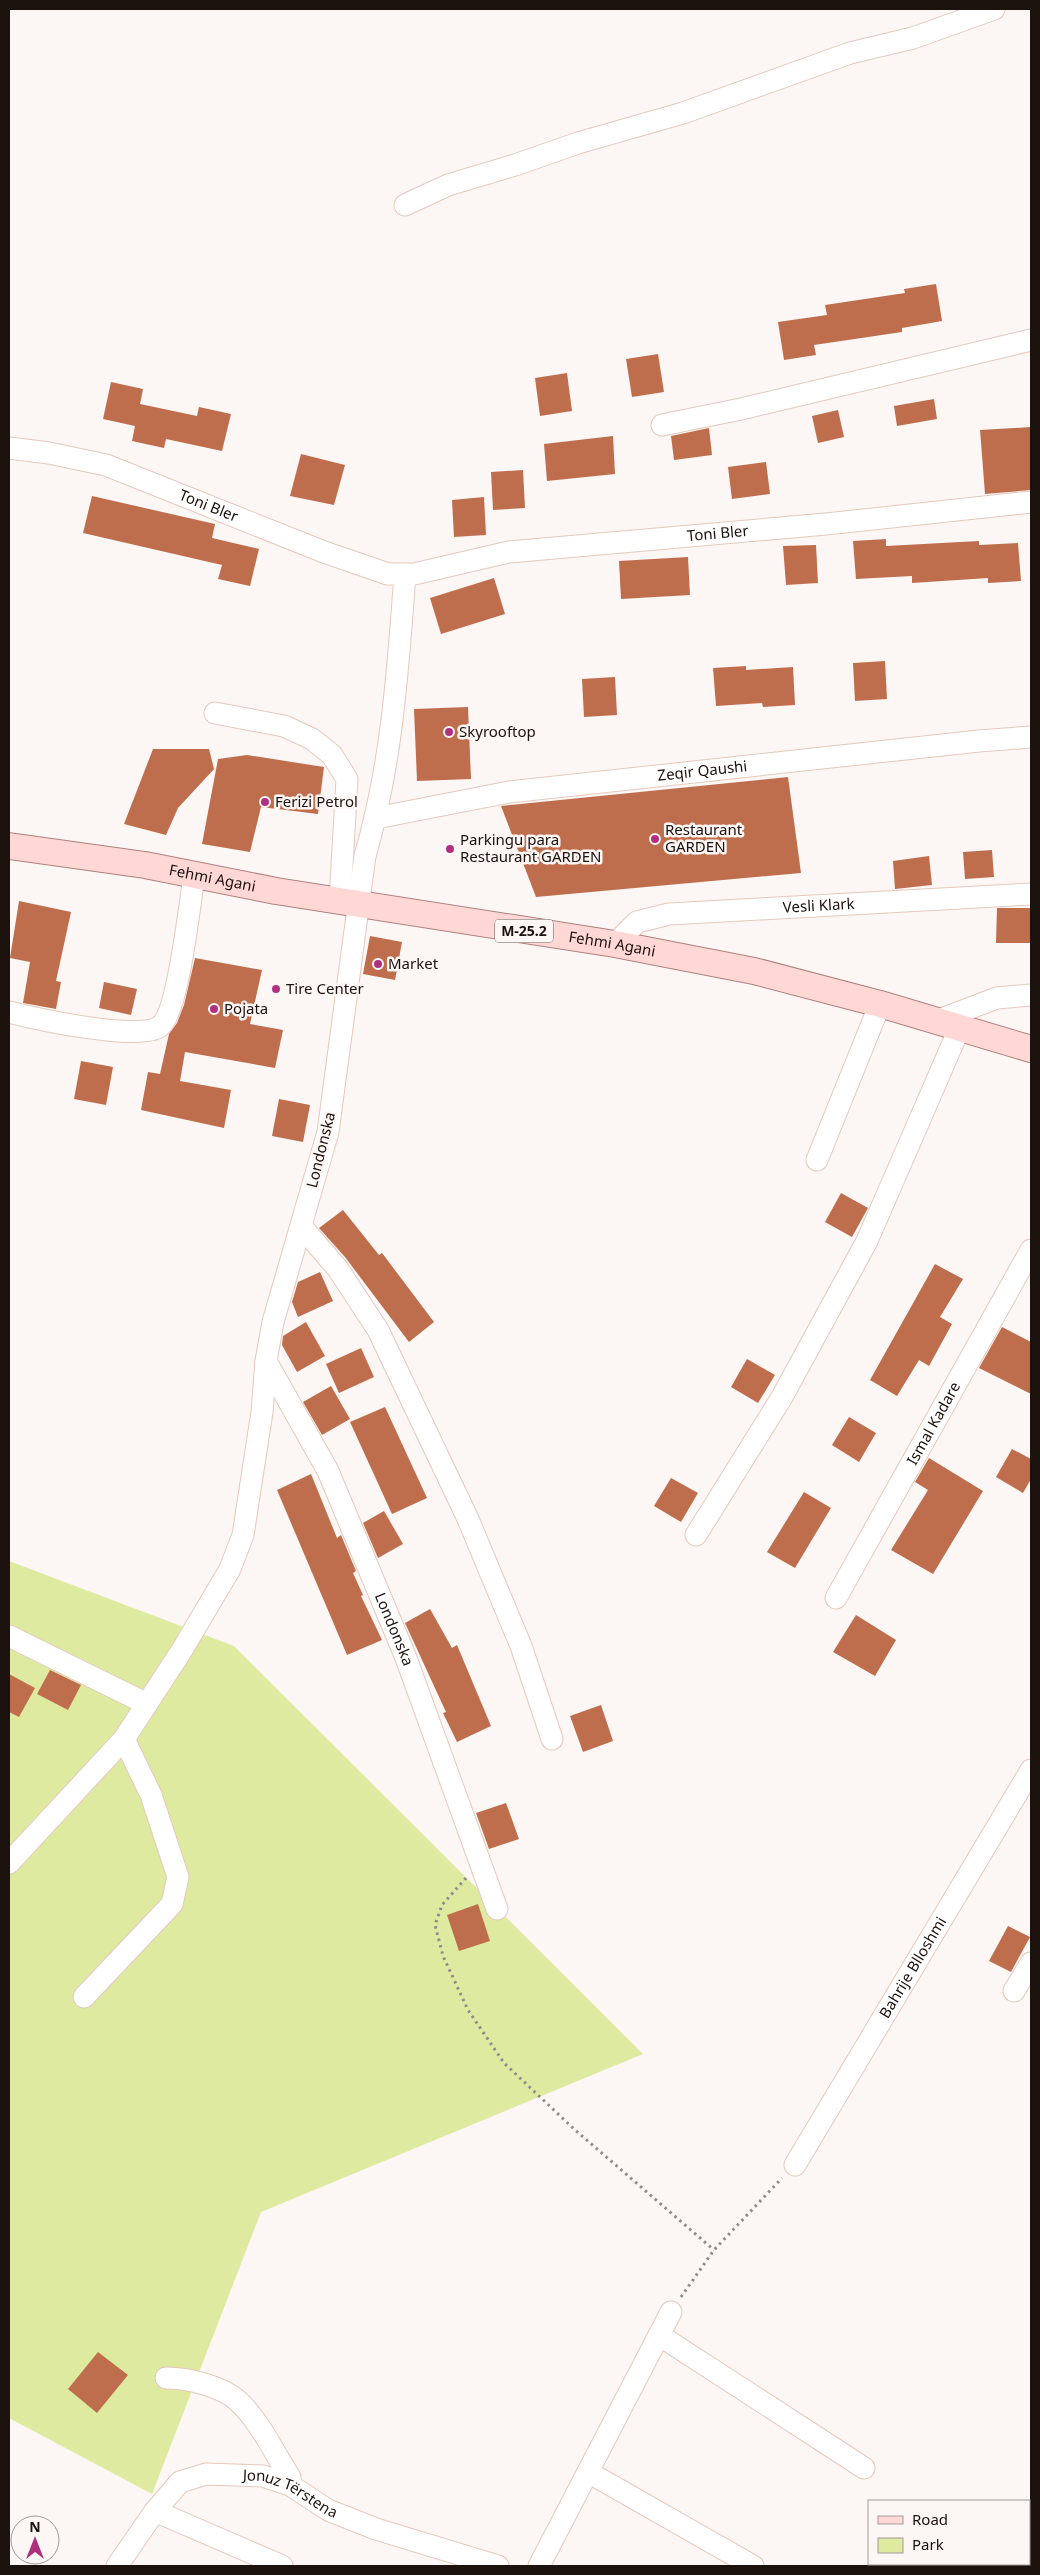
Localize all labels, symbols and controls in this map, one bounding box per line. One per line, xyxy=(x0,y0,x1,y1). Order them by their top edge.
street label: Toni Bler xyxy=(177,484,241,526)
street label: Toni Bler xyxy=(686,520,749,545)
place label: Skyrooftop xyxy=(459,721,536,741)
marker: Skyrooftop xyxy=(443,726,455,738)
street label: Zeqir Qaushi xyxy=(656,755,748,785)
place label: Ferizi Petrol xyxy=(275,791,358,811)
marker: Ferizi Petrol xyxy=(259,796,271,808)
place label: Restaurant GARDEN xyxy=(665,819,743,856)
place label: Parkingu para Restaurant GARDEN xyxy=(460,829,602,866)
marker: Restaurant GARDEN xyxy=(649,833,661,845)
marker: Parkingu para Restaurant GARDEN xyxy=(444,843,456,855)
street label: Fehmi Agani xyxy=(168,859,258,896)
street label: Vesli Klark xyxy=(782,893,855,917)
road number: M-25.2 xyxy=(495,919,553,942)
street label: Fehmi Agani xyxy=(567,926,657,961)
place label: Market xyxy=(388,953,439,973)
marker: Market xyxy=(372,958,384,970)
place label: Tire Center xyxy=(286,978,364,998)
marker: Tire Center xyxy=(270,983,282,995)
place label: Pojata xyxy=(224,998,268,1018)
marker: Pojata xyxy=(208,1003,220,1015)
street label: Londonska xyxy=(301,1110,339,1190)
street label: Ismal Kadare xyxy=(902,1378,964,1468)
street label: Londonska xyxy=(371,1589,419,1668)
street label: Bahrije Blloshmi xyxy=(874,1913,950,2021)
street label: Jonuz Tërstena xyxy=(241,2464,341,2522)
legend xyxy=(868,2500,1030,2565)
text: Road xyxy=(912,2509,948,2529)
north arrow xyxy=(10,2515,60,2565)
text: N xyxy=(29,2517,41,2536)
text: Park xyxy=(912,2534,944,2554)

